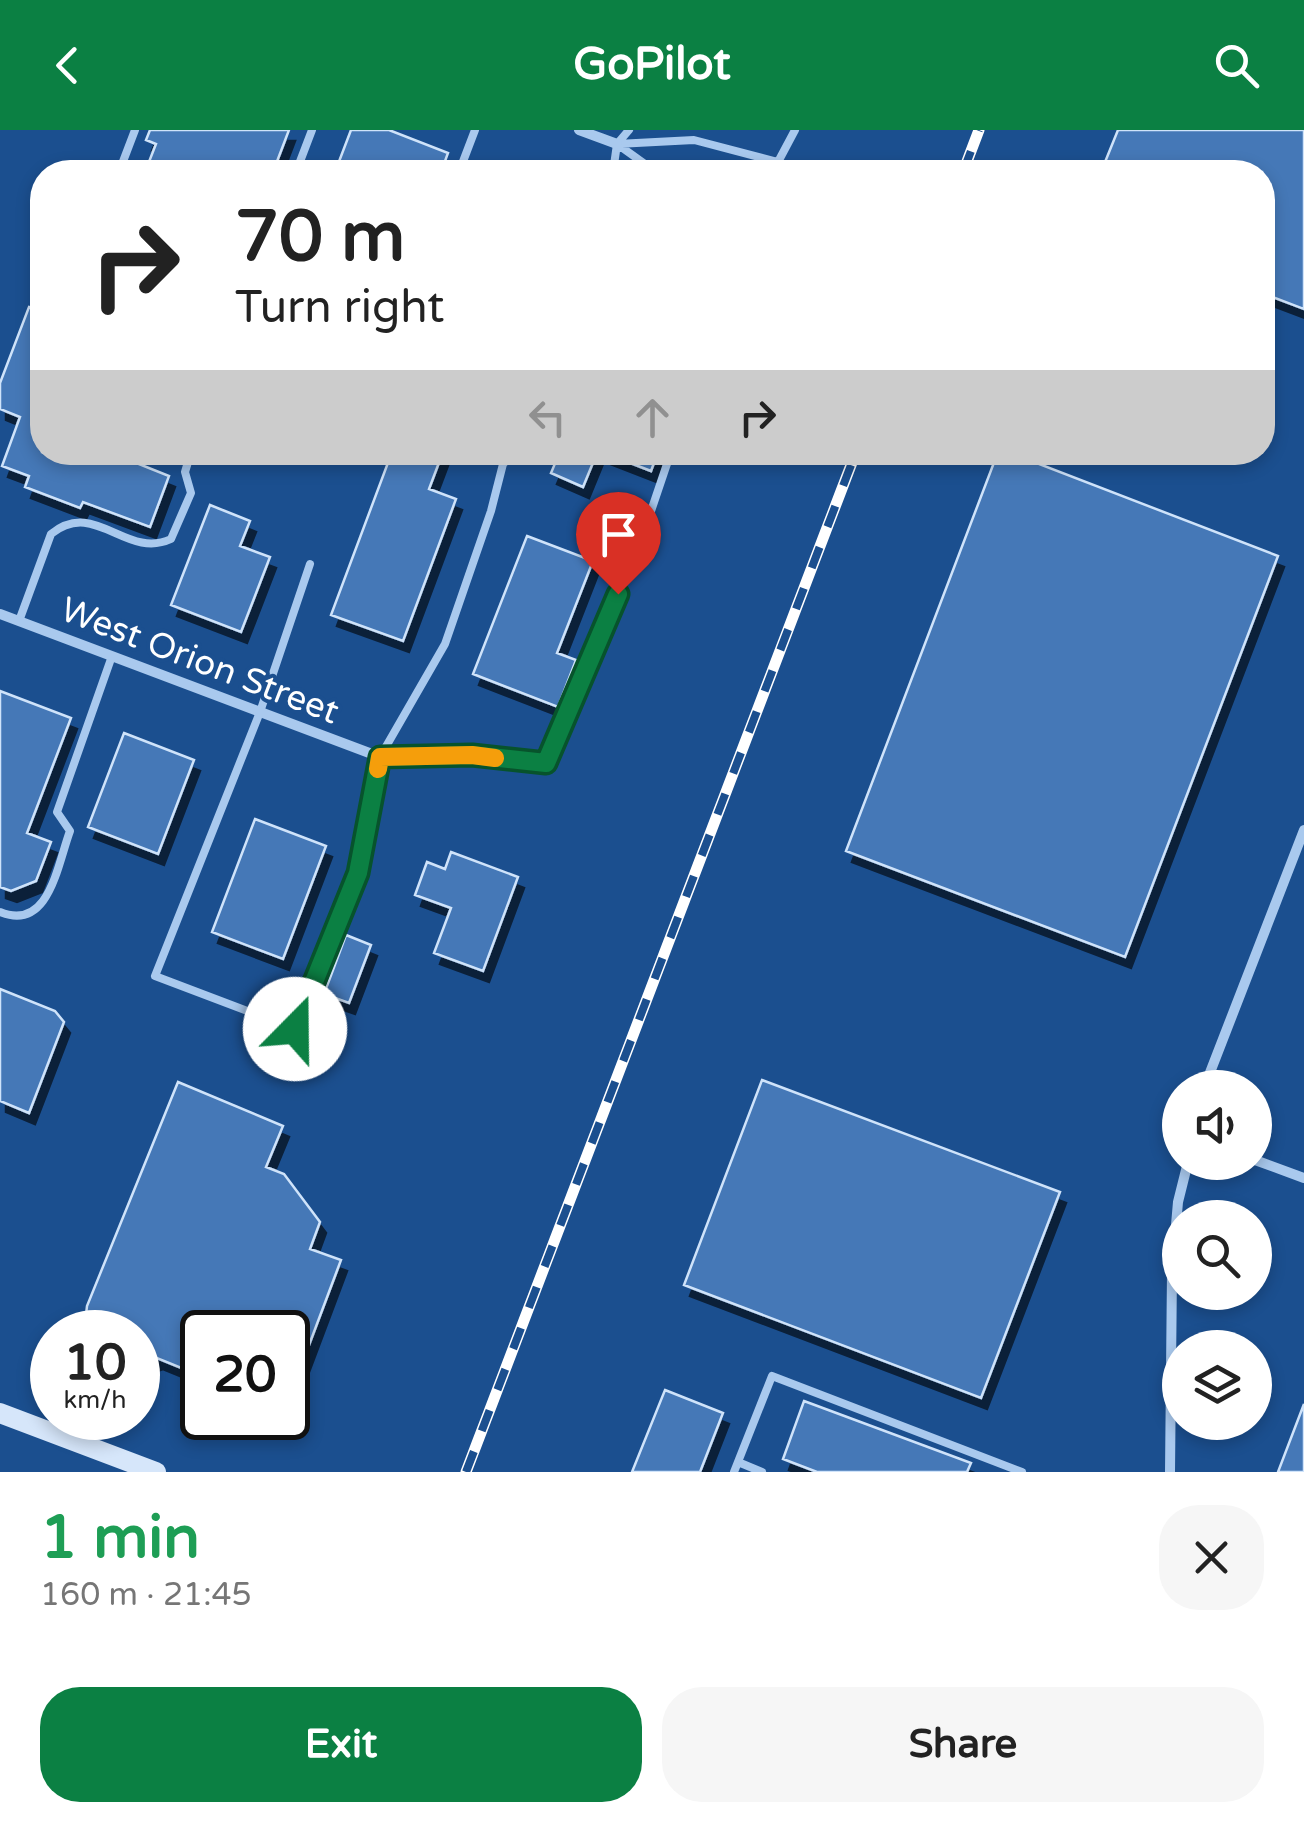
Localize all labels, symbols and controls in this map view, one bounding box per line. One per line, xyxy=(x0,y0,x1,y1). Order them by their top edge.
icon: back xyxy=(40,38,95,93)
text: GoPilot xyxy=(573,38,731,92)
icon: search xyxy=(1209,38,1264,93)
text: 70 m xyxy=(235,196,405,280)
icon: right xyxy=(70,200,200,330)
text: Turn right xyxy=(235,281,444,335)
icon: left xyxy=(520,390,575,445)
icon: ahead xyxy=(625,390,680,445)
icon: right xyxy=(730,390,785,445)
pin xyxy=(576,492,661,595)
icon: arrive xyxy=(591,507,646,562)
street label: West Orion Street xyxy=(55,589,345,733)
position arrow xyxy=(243,977,347,1081)
map controls xyxy=(1162,1070,1272,1440)
button: sound xyxy=(1162,1070,1272,1180)
button: search xyxy=(1162,1200,1272,1310)
speed limit sign: 20 xyxy=(180,1310,310,1440)
button: layers xyxy=(1162,1330,1272,1440)
text: 10 xyxy=(64,1333,126,1393)
text: km/h xyxy=(64,1385,126,1415)
text: 1 min xyxy=(40,1502,200,1574)
button: close xyxy=(1159,1505,1264,1610)
text: 160 m · 21:45 xyxy=(40,1576,252,1614)
button: Exit xyxy=(40,1687,642,1802)
button: Share xyxy=(662,1687,1264,1802)

